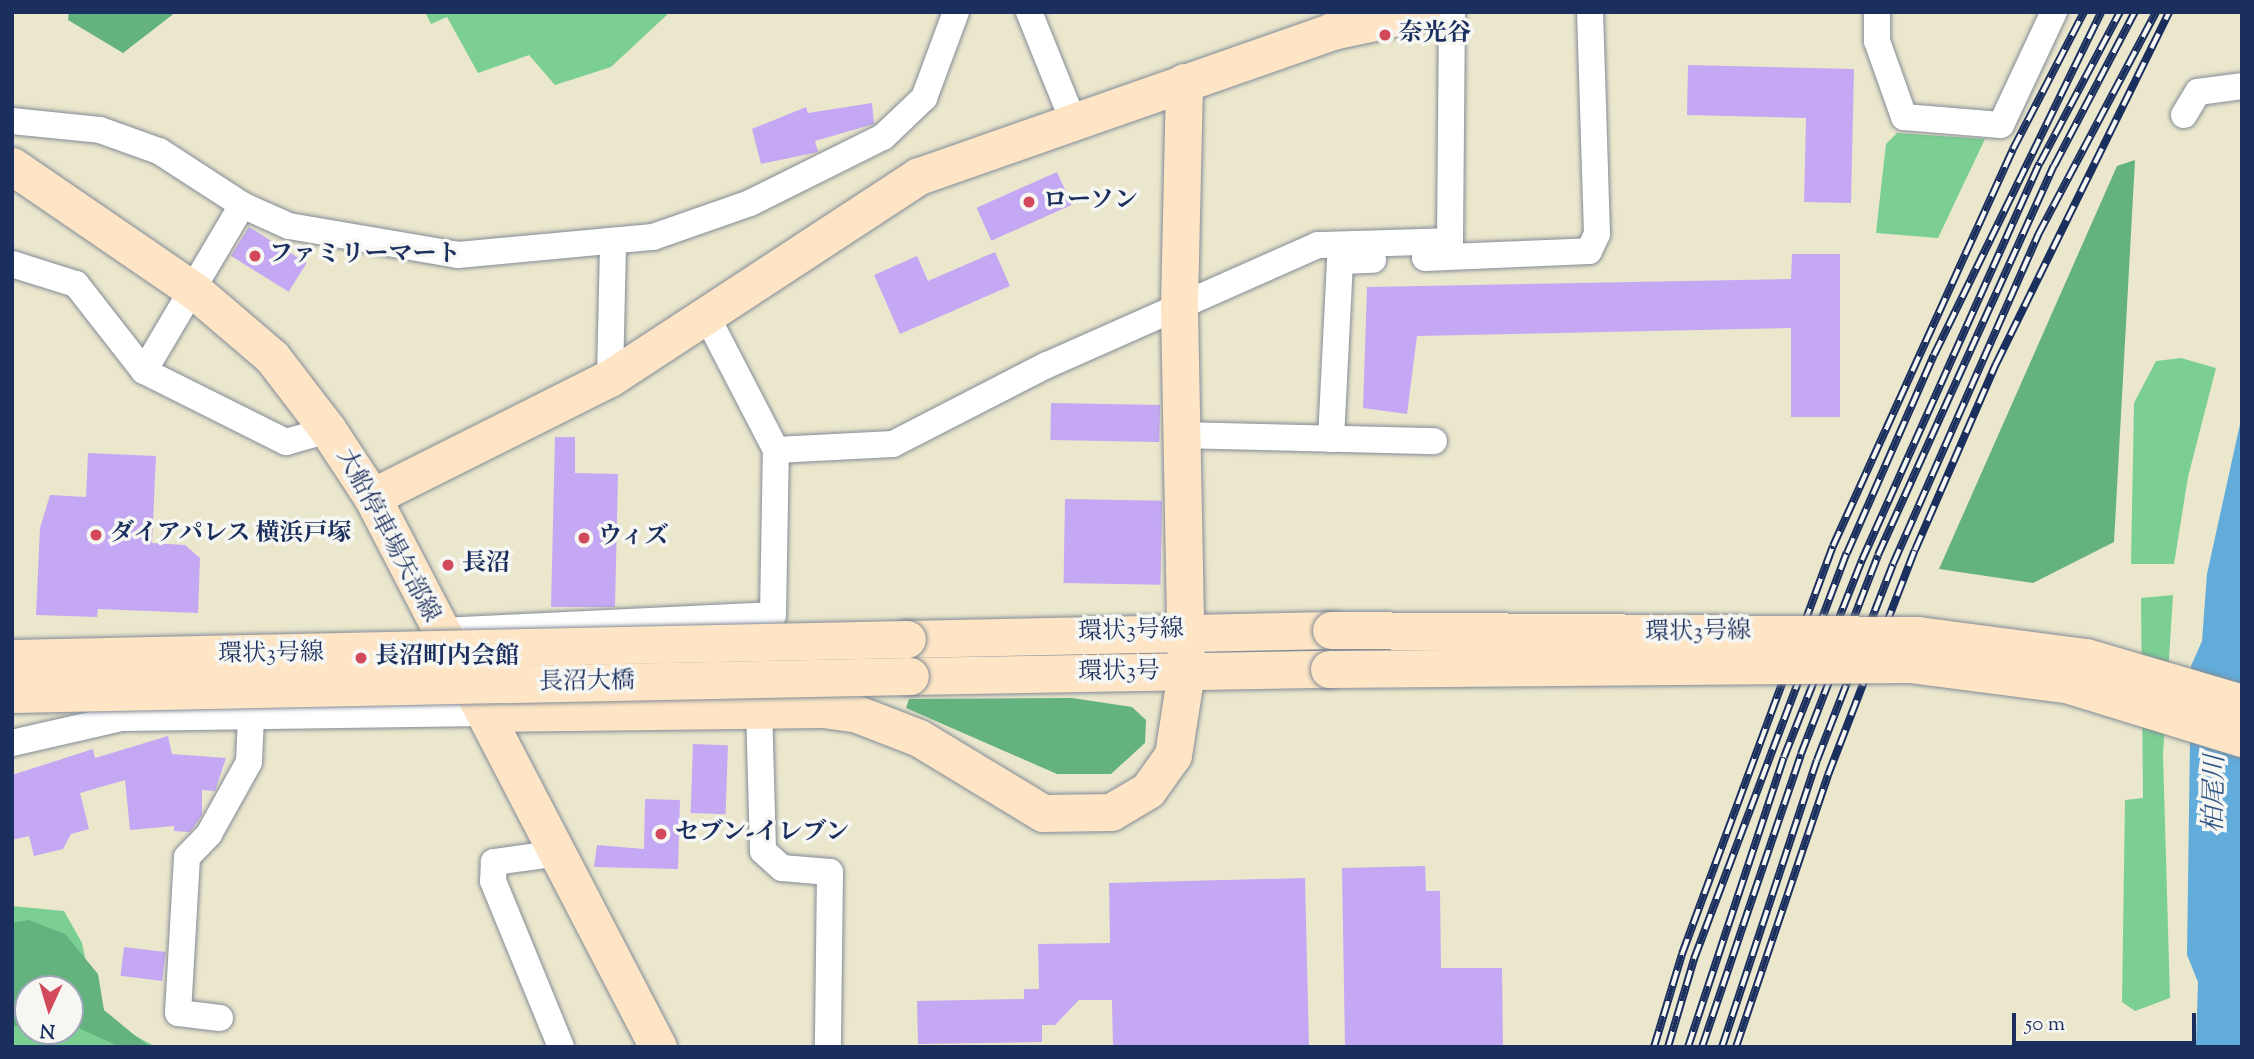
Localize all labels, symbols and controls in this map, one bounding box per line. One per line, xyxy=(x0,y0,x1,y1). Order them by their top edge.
place label: 奈光谷 xyxy=(1399,21,1471,49)
marker: 奈光谷 xyxy=(1377,27,1393,43)
place label: ローソン xyxy=(1043,188,1139,216)
marker: ローソン xyxy=(1021,194,1037,210)
place label: ファミリーマート xyxy=(269,242,461,270)
marker: ファミリーマート xyxy=(247,248,263,264)
street label: 大船停車場矢部線 xyxy=(329,444,445,628)
place label: ダイアパレス 横浜戸塚 xyxy=(110,521,355,549)
place label: ウィズ xyxy=(598,524,670,552)
marker: ダイアパレス 横浜戸塚 xyxy=(88,527,104,543)
marker: ウィズ xyxy=(576,530,592,546)
place label: 長沼 xyxy=(462,551,510,579)
marker: 長沼 xyxy=(440,557,456,573)
street label: 環状3号線 xyxy=(1078,616,1184,648)
street label: 環状3号線 xyxy=(1645,618,1751,648)
street label: 環状3号線 xyxy=(218,640,324,670)
place label: 長沼町内会館 xyxy=(375,644,519,672)
marker: 長沼町内会館 xyxy=(353,650,369,666)
street label: 環状3号 xyxy=(1078,658,1160,688)
street label: 長沼大橋 xyxy=(539,668,635,698)
water label: 柏尾川 xyxy=(2200,755,2232,833)
place label: セブン-イレブン xyxy=(675,820,851,848)
marker: セブン-イレブン xyxy=(653,826,669,842)
north arrow xyxy=(14,975,84,1045)
scale bar xyxy=(2016,1000,2200,1044)
text: 50 m xyxy=(2025,1010,2065,1040)
text: N xyxy=(39,1015,56,1043)

